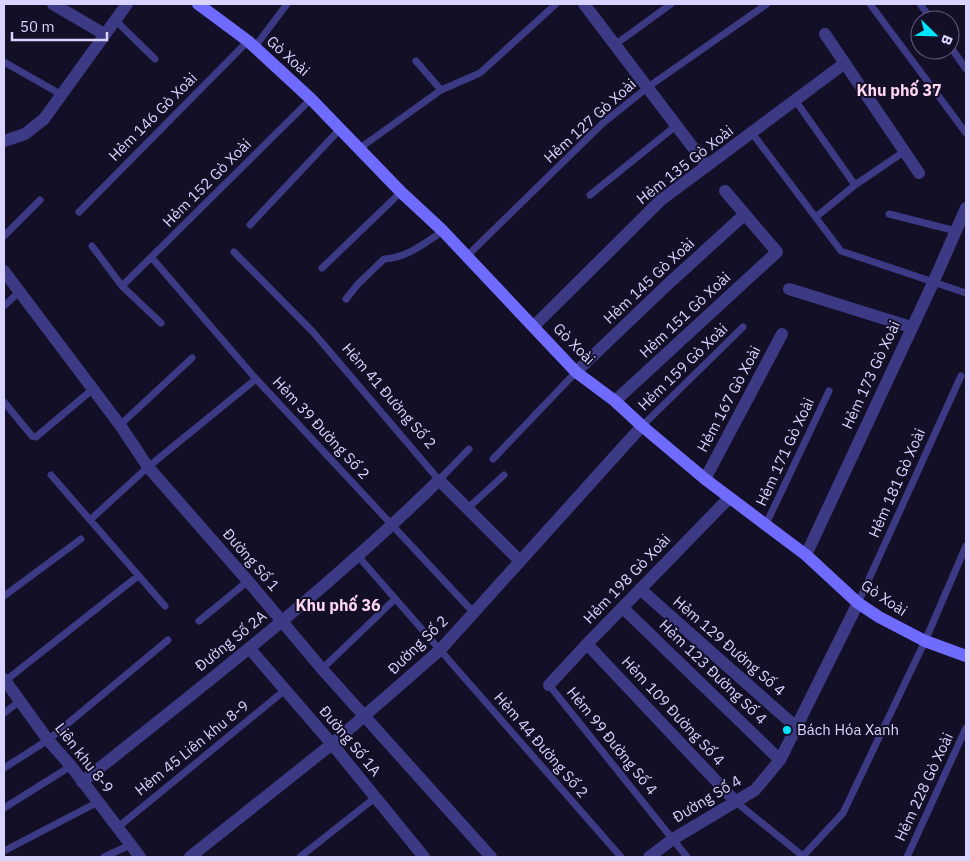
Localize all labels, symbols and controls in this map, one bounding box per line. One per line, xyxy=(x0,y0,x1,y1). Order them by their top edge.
scale bar xyxy=(12,10,108,42)
north arrow xyxy=(910,10,960,60)
text: 50 m xyxy=(20,17,55,36)
street label: Gò Xoài xyxy=(263,31,314,80)
text: B xyxy=(937,32,957,48)
street label: Hẻm 146 Gò Xoài xyxy=(104,68,201,165)
street label: Hẻm 127 Gò Xoài xyxy=(540,74,640,167)
district label: Khu phố 37 xyxy=(856,79,942,100)
street label: Hẻm 135 Gò Xoài xyxy=(633,121,737,208)
street label: Hẻm 152 Gò Xoài xyxy=(158,134,255,231)
street label: Hẻm 145 Gò Xoài xyxy=(599,234,698,328)
street label: Hẻm 151 Gò Xoài xyxy=(635,268,734,362)
street label: Hẻm 173 Gò Xoài xyxy=(837,318,904,432)
street label: Gò Xoài xyxy=(549,319,599,369)
street label: Hẻm 159 Gò Xoài xyxy=(634,319,732,414)
street label: Hẻm 41 Đường Số 2 xyxy=(338,339,440,452)
street label: Hẻm 167 Gò Xoài xyxy=(693,342,765,455)
street label: Hẻm 39 Đường Số 2 xyxy=(269,372,374,483)
street label: Hẻm 171 Gò Xoài xyxy=(751,395,818,509)
street label: Hẻm 181 Gò Xoài xyxy=(864,425,929,540)
street label: Đường Số 1 xyxy=(219,525,284,595)
street label: Hẻm 198 Gò Xoài xyxy=(579,530,674,628)
street label: Gò Xoài xyxy=(858,575,911,620)
street label: Hẻm 129 Đường Số 4 xyxy=(669,592,789,700)
district label: Khu phố 36 xyxy=(295,594,381,615)
street label: Đường Số 2A xyxy=(191,606,270,675)
street label: Đường Số 2 xyxy=(383,611,452,678)
street label: Hẻm 123 Đường Số 4 xyxy=(655,615,771,728)
street label: Hẻm 109 Đường Số 4 xyxy=(618,652,729,769)
street label: Hẻm 99 Đường Số 4 xyxy=(563,683,662,799)
street label: Hẻm 44 Đường Số 2 xyxy=(490,688,592,801)
street label: Hẻm 45 Liên khu 8-9 xyxy=(131,696,252,799)
street label: Đường Số 1A xyxy=(315,702,386,780)
street label: Liên khu 8-9 xyxy=(51,719,118,797)
place label: Bách Hóa Xanh xyxy=(797,720,899,739)
marker: Bách Hóa Xanh xyxy=(781,724,793,736)
street label: Hẻm 228 Gò Xoài xyxy=(890,730,957,844)
street label: Đường Số 4 xyxy=(669,771,744,826)

